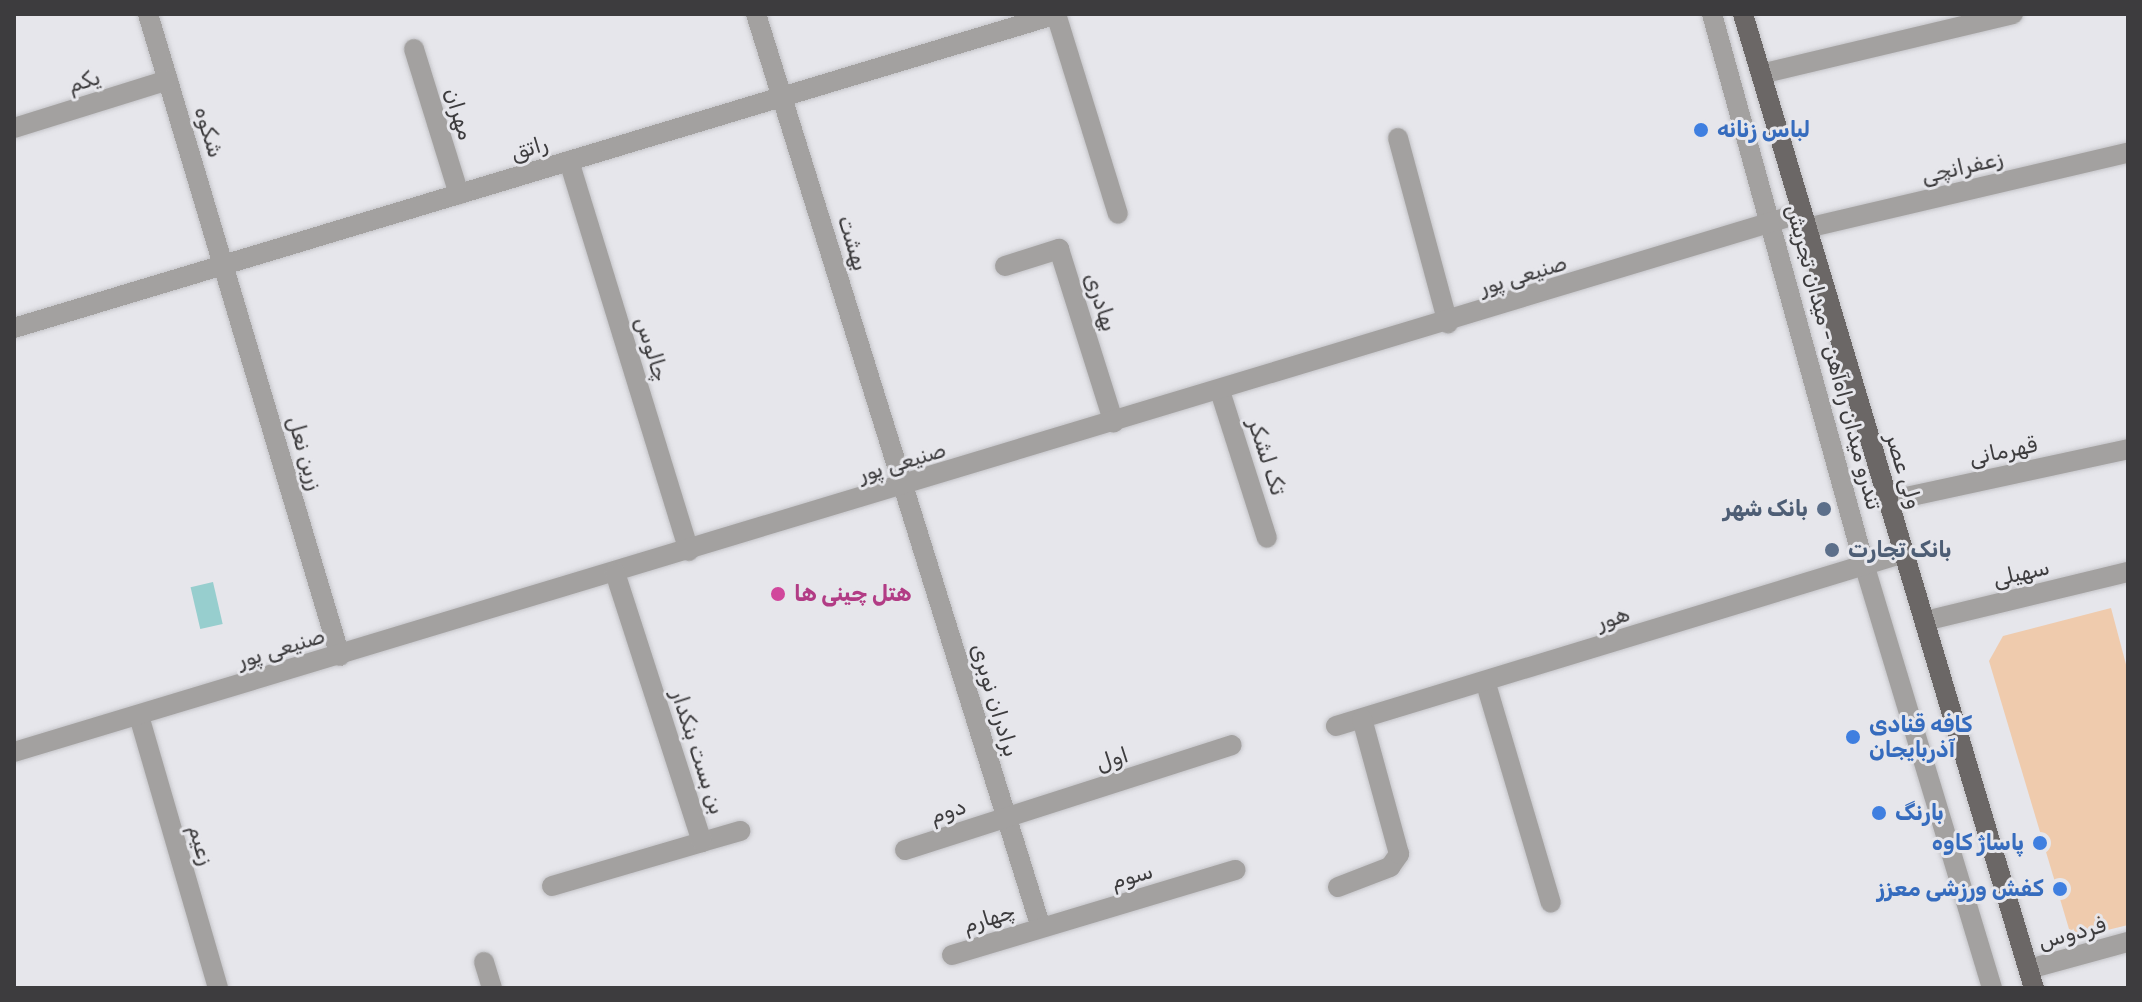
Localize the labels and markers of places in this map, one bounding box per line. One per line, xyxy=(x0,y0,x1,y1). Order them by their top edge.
place label: لباس زنانه xyxy=(1717,117,1810,143)
marker: لباس زنانه xyxy=(1692,121,1710,139)
place label: بانک شهر xyxy=(1723,496,1808,522)
marker: بانک شهر xyxy=(1815,500,1833,518)
place label: بانک تجارت xyxy=(1848,537,1951,563)
marker: بانک تجارت xyxy=(1823,541,1841,559)
place label: هتل چینی ها xyxy=(794,581,912,607)
marker: هتل چینی ها xyxy=(769,585,787,603)
place label: کافه قنادی آذربایجان xyxy=(1869,711,1972,762)
marker: کافه قنادی آذربایجان xyxy=(1844,728,1862,746)
place label: بارنگ xyxy=(1895,800,1944,826)
marker: بارنگ xyxy=(1870,804,1888,822)
place label: پاساژ کاوه xyxy=(1932,830,2024,856)
marker: پاساژ کاوه xyxy=(2031,834,2049,852)
place label: کفش ورزشی معزز xyxy=(1877,876,2044,902)
marker: کفش ورزشی معزز xyxy=(2051,880,2069,898)

